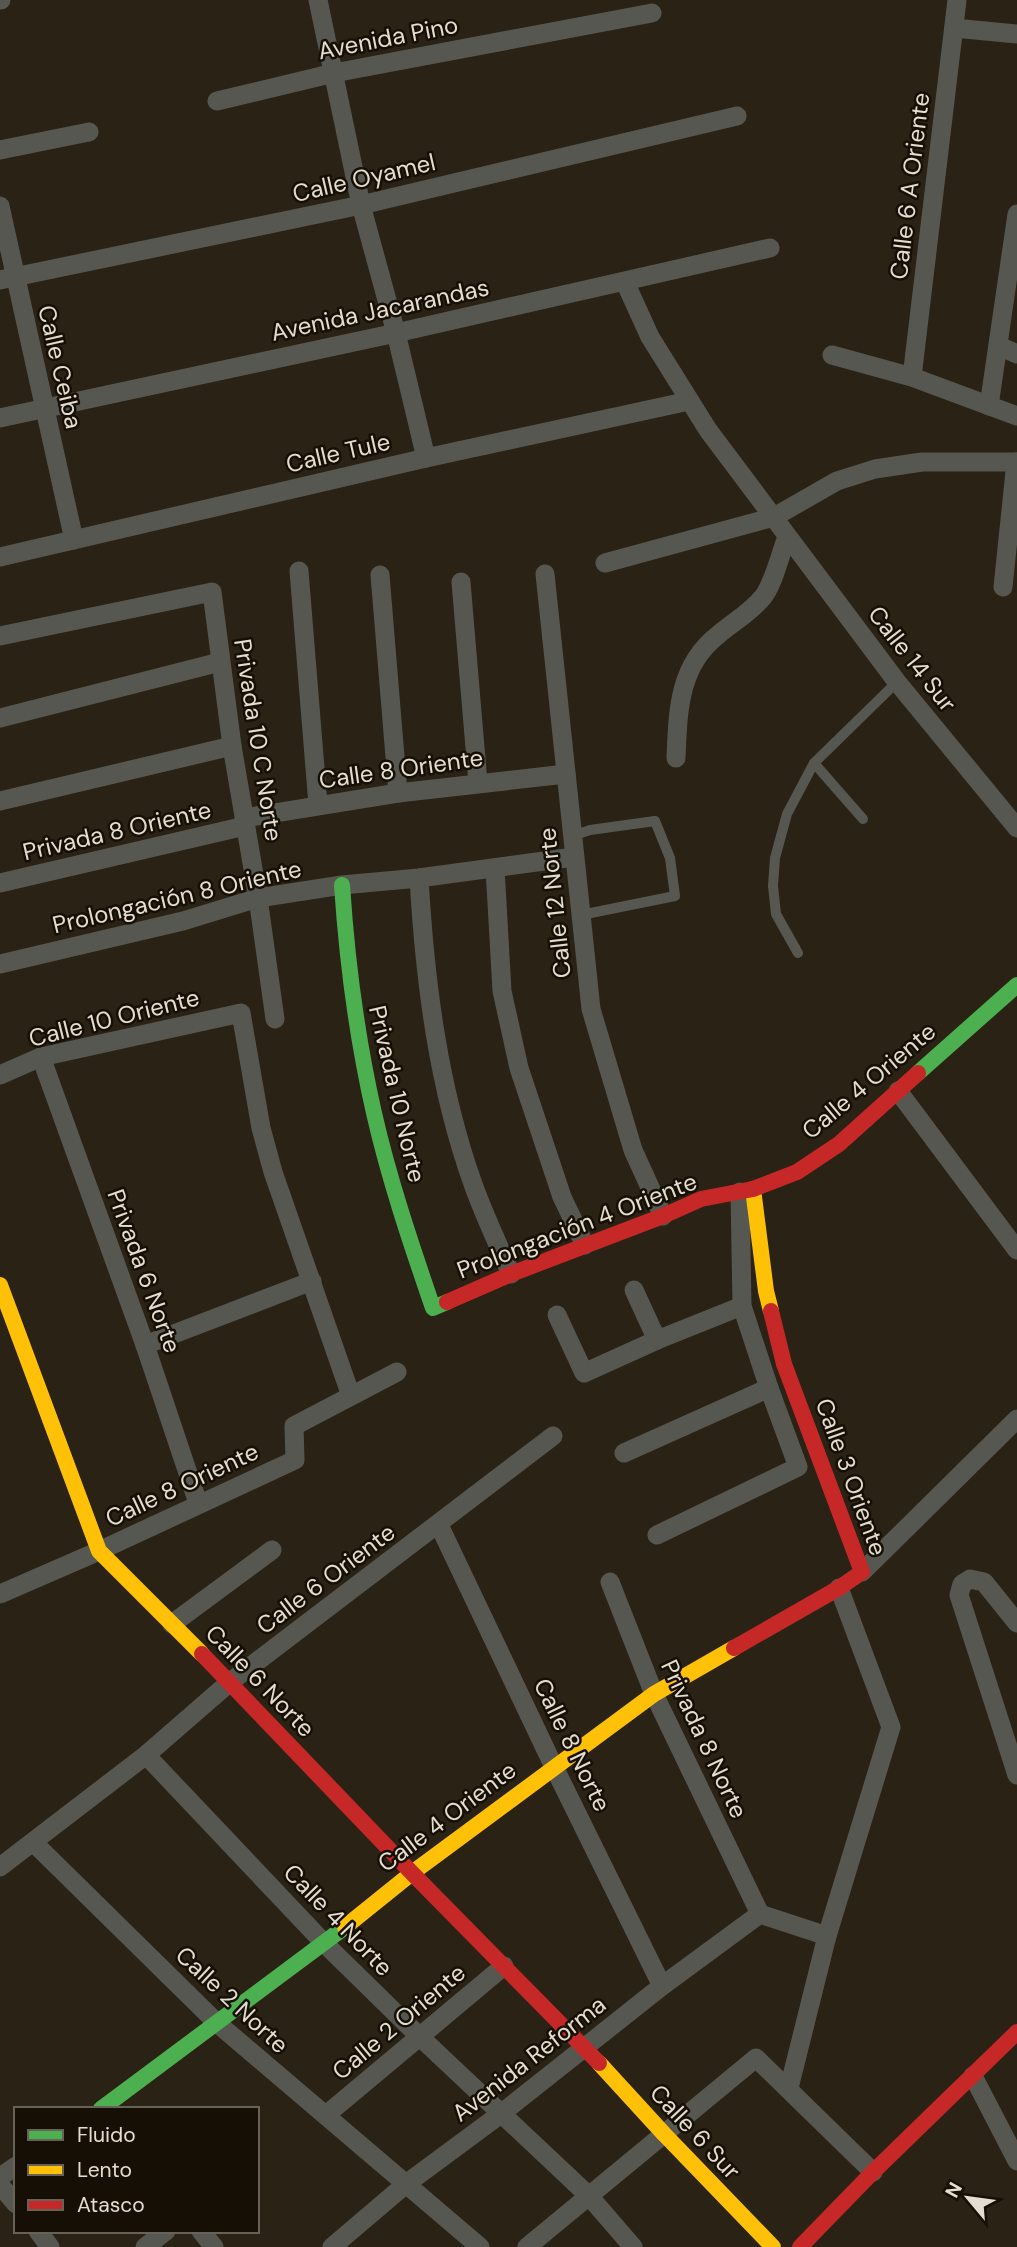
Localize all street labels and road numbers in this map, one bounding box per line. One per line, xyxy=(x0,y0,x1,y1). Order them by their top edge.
street label: Avenida Pino xyxy=(315,9,461,66)
street label: Calle 6 A Oriente xyxy=(883,91,936,281)
street label: Calle Oyamel xyxy=(289,146,438,209)
street label: Avenida Jacarandas xyxy=(268,271,492,348)
street label: Calle Ceiba xyxy=(31,302,90,432)
street label: Calle Tule xyxy=(283,425,393,480)
street label: Calle 14 Sur xyxy=(861,600,963,718)
street label: Privada 10 C Norte xyxy=(227,637,290,843)
street label: Calle 8 Oriente xyxy=(317,742,485,795)
street label: Privada 8 Oriente xyxy=(20,794,214,867)
street label: Calle 12 Norte xyxy=(531,826,578,980)
street label: Prolongación 8 Oriente xyxy=(49,853,304,940)
street label: Calle 10 Oriente xyxy=(25,981,202,1054)
street label: Privada 10 Norte xyxy=(362,1002,433,1185)
street label: Calle 4 Oriente xyxy=(795,1016,942,1146)
street label: Prolongación 4 Oriente xyxy=(452,1165,701,1286)
street label: Privada 6 Norte xyxy=(100,1185,188,1357)
street label: Calle 3 Oriente xyxy=(809,1394,894,1560)
street label: Calle 8 Oriente xyxy=(100,1436,263,1534)
street label: Calle 6 Oriente xyxy=(250,1516,401,1641)
street label: Calle 6 Norte xyxy=(199,1618,322,1744)
street label: Privada 8 Norte xyxy=(654,1655,755,1823)
street label: Calle 8 Norte xyxy=(527,1673,618,1816)
street label: Calle 4 Oriente xyxy=(371,1754,522,1879)
street label: Calle 4 Norte xyxy=(277,1857,400,1982)
street label: Calle 2 Norte xyxy=(169,1939,295,2060)
street label: Calle 2 Oriente xyxy=(326,1957,472,2086)
street label: Avenida Reforma xyxy=(446,1989,612,2128)
street label: Calle 6 Sur xyxy=(643,2078,747,2186)

